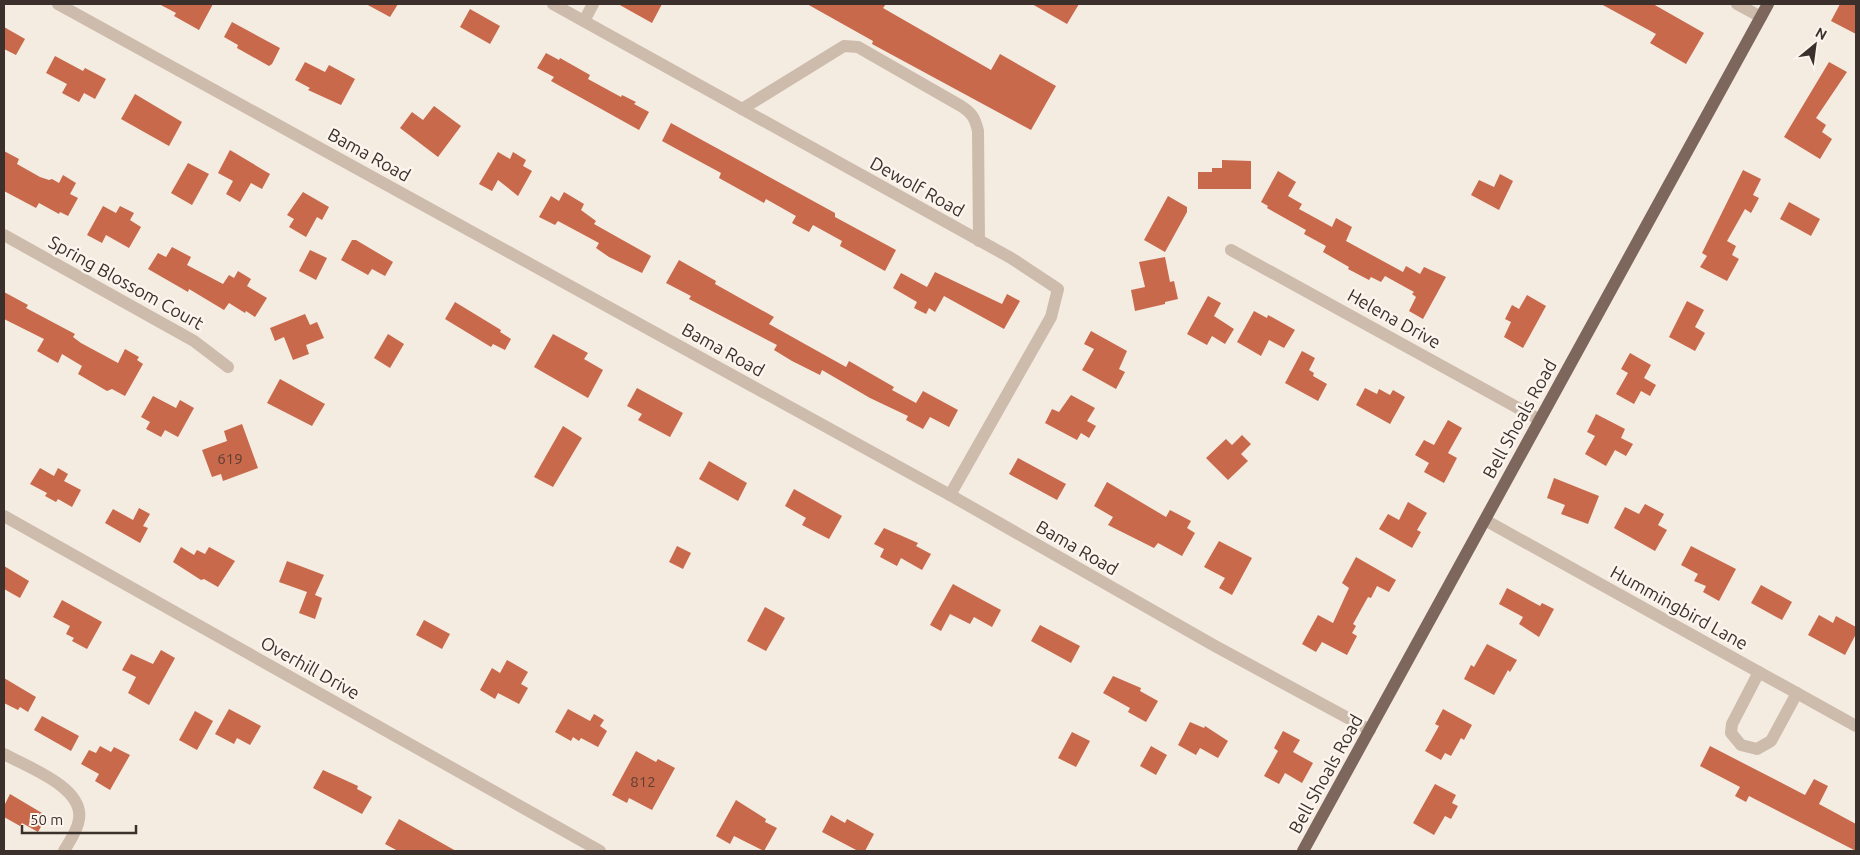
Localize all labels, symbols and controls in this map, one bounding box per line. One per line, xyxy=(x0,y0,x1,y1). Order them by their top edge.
north arrow xyxy=(1790,20,1840,70)
text: N xyxy=(1813,24,1830,43)
street label: Bama Road xyxy=(325,123,414,185)
street label: Dewolf Road xyxy=(867,152,968,220)
street label: Spring Blossom Court xyxy=(45,231,207,333)
street label: Helena Drive xyxy=(1344,284,1445,352)
street label: Bama Road xyxy=(679,318,768,380)
street label: Bell Shoals Road xyxy=(1478,356,1560,481)
house number: 619 xyxy=(217,450,243,467)
street label: Bama Road xyxy=(1033,516,1122,579)
street label: Hummingbird Lane xyxy=(1607,561,1752,653)
street label: Overhill Drive xyxy=(257,632,364,703)
street label: Bell Shoals Road xyxy=(1284,711,1366,836)
house number: 812 xyxy=(630,773,656,790)
scale bar xyxy=(22,802,136,834)
text: 50 m xyxy=(30,811,63,828)

